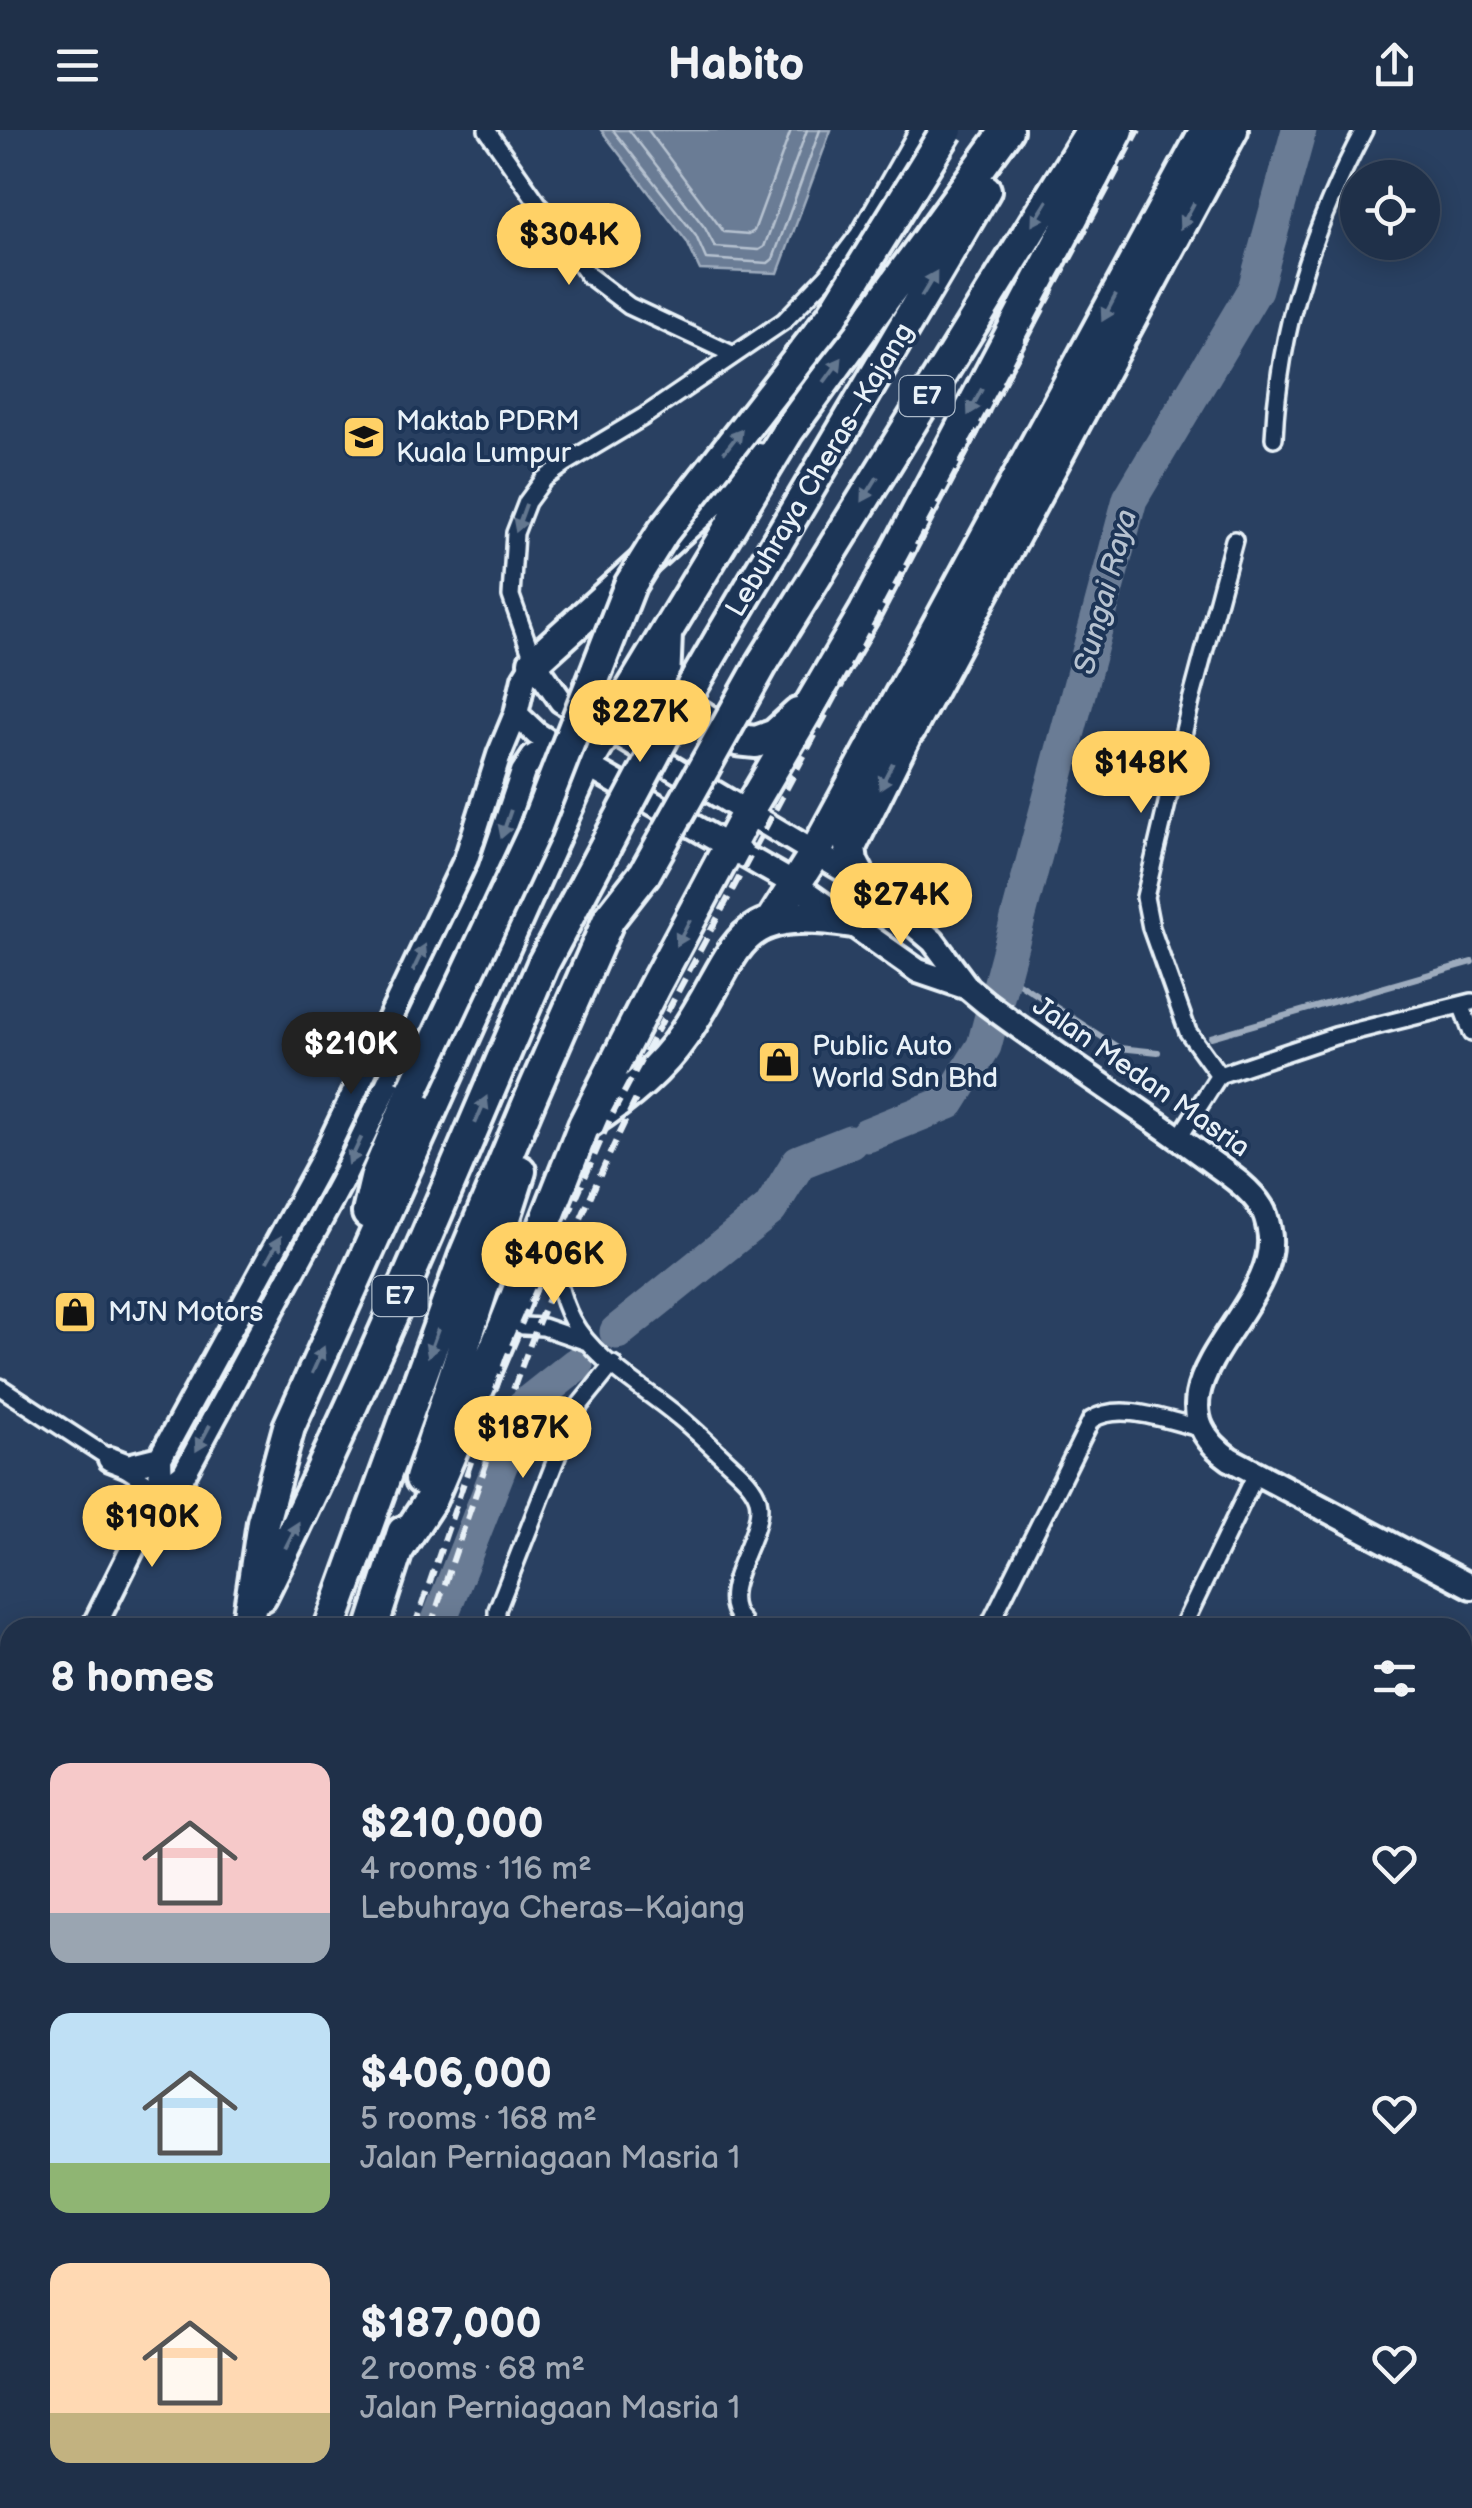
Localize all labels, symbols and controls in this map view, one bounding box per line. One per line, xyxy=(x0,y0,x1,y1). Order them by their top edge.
icon: menu xyxy=(50,38,105,93)
text: Habito xyxy=(668,38,804,93)
icon: share xyxy=(1367,38,1422,93)
map controls xyxy=(1340,160,1440,260)
button: locate xyxy=(1340,160,1440,260)
one-way arrow xyxy=(1032,199,1050,227)
one-way arrow xyxy=(1178,202,1196,230)
pin: $304K xyxy=(499,203,639,288)
text: $304K xyxy=(519,216,619,255)
one-way arrow xyxy=(920,270,937,298)
one-way arrow xyxy=(1101,294,1119,322)
street label: Lebuhraya Cheras–Kajang xyxy=(719,317,921,623)
one-way arrow xyxy=(823,356,842,383)
road number: E7 xyxy=(900,376,954,416)
one-way arrow xyxy=(967,388,984,417)
place label: Maktab PDRM Kuala Lumpur xyxy=(396,405,580,470)
school or university icon: Maktab PDRM Kuala Lumpur xyxy=(341,414,387,460)
one-way arrow xyxy=(722,428,743,454)
one-way arrow xyxy=(861,476,879,503)
one-way arrow xyxy=(513,504,528,534)
water label: Sungai Raya xyxy=(1067,506,1145,678)
pin: $227K xyxy=(570,680,710,765)
text: $227K xyxy=(591,693,689,732)
pin: $148K xyxy=(1071,731,1211,816)
text: $148K xyxy=(1094,744,1188,783)
one-way arrow xyxy=(878,762,895,791)
one-way arrow xyxy=(497,810,512,840)
pin: $274K xyxy=(831,863,971,948)
text: $274K xyxy=(852,876,950,915)
one-way arrow xyxy=(675,919,692,947)
one-way arrow xyxy=(410,944,427,973)
street label: Jalan Medan Masria xyxy=(1026,990,1256,1164)
pin: $210K xyxy=(281,1012,421,1097)
text: $210K xyxy=(304,1025,398,1064)
place label: Public Auto World Sdn Bhd xyxy=(812,1030,998,1095)
shop icon: Public Auto World Sdn Bhd xyxy=(756,1039,802,1085)
one-way arrow xyxy=(473,1095,489,1125)
one-way arrow xyxy=(347,1136,363,1166)
pin: $406K xyxy=(484,1222,624,1307)
one-way arrow xyxy=(264,1235,282,1263)
text: $406K xyxy=(503,1235,605,1274)
road number: E7 xyxy=(372,1276,428,1316)
shop icon: MJN Motors xyxy=(52,1289,98,1335)
place label: MJN Motors xyxy=(108,1296,263,1329)
one-way arrow xyxy=(425,1329,440,1359)
one-way arrow xyxy=(310,1345,326,1375)
pin: $187K xyxy=(453,1396,593,1481)
text: $187K xyxy=(476,1409,570,1448)
one-way arrow xyxy=(194,1424,212,1452)
pin: $190K xyxy=(82,1485,222,1570)
text: $190K xyxy=(104,1498,200,1537)
one-way arrow xyxy=(283,1520,300,1549)
icon: filters xyxy=(1367,1651,1422,1706)
text: 8 homes xyxy=(50,1653,214,1704)
text: $210,000 xyxy=(360,1799,544,1850)
icon: home xyxy=(130,1803,250,1923)
icon: heart xyxy=(1367,1836,1422,1891)
text: 4 rooms · 116 m² xyxy=(360,1850,592,1889)
text: Lebuhraya Cheras–Kajang xyxy=(360,1889,745,1928)
text: $406,000 xyxy=(360,2049,552,2100)
icon: home xyxy=(130,2053,250,2173)
icon: heart xyxy=(1367,2086,1422,2141)
text: 5 rooms · 168 m² xyxy=(360,2100,597,2139)
text: Jalan Perniagaan Masria 1 xyxy=(360,2139,740,2178)
text: $187,000 xyxy=(360,2299,542,2350)
icon: home xyxy=(130,2303,250,2423)
icon: heart xyxy=(1367,2336,1422,2391)
text: 2 rooms · 68 m² xyxy=(360,2350,585,2389)
text: Jalan Perniagaan Masria 1 xyxy=(360,2389,740,2428)

